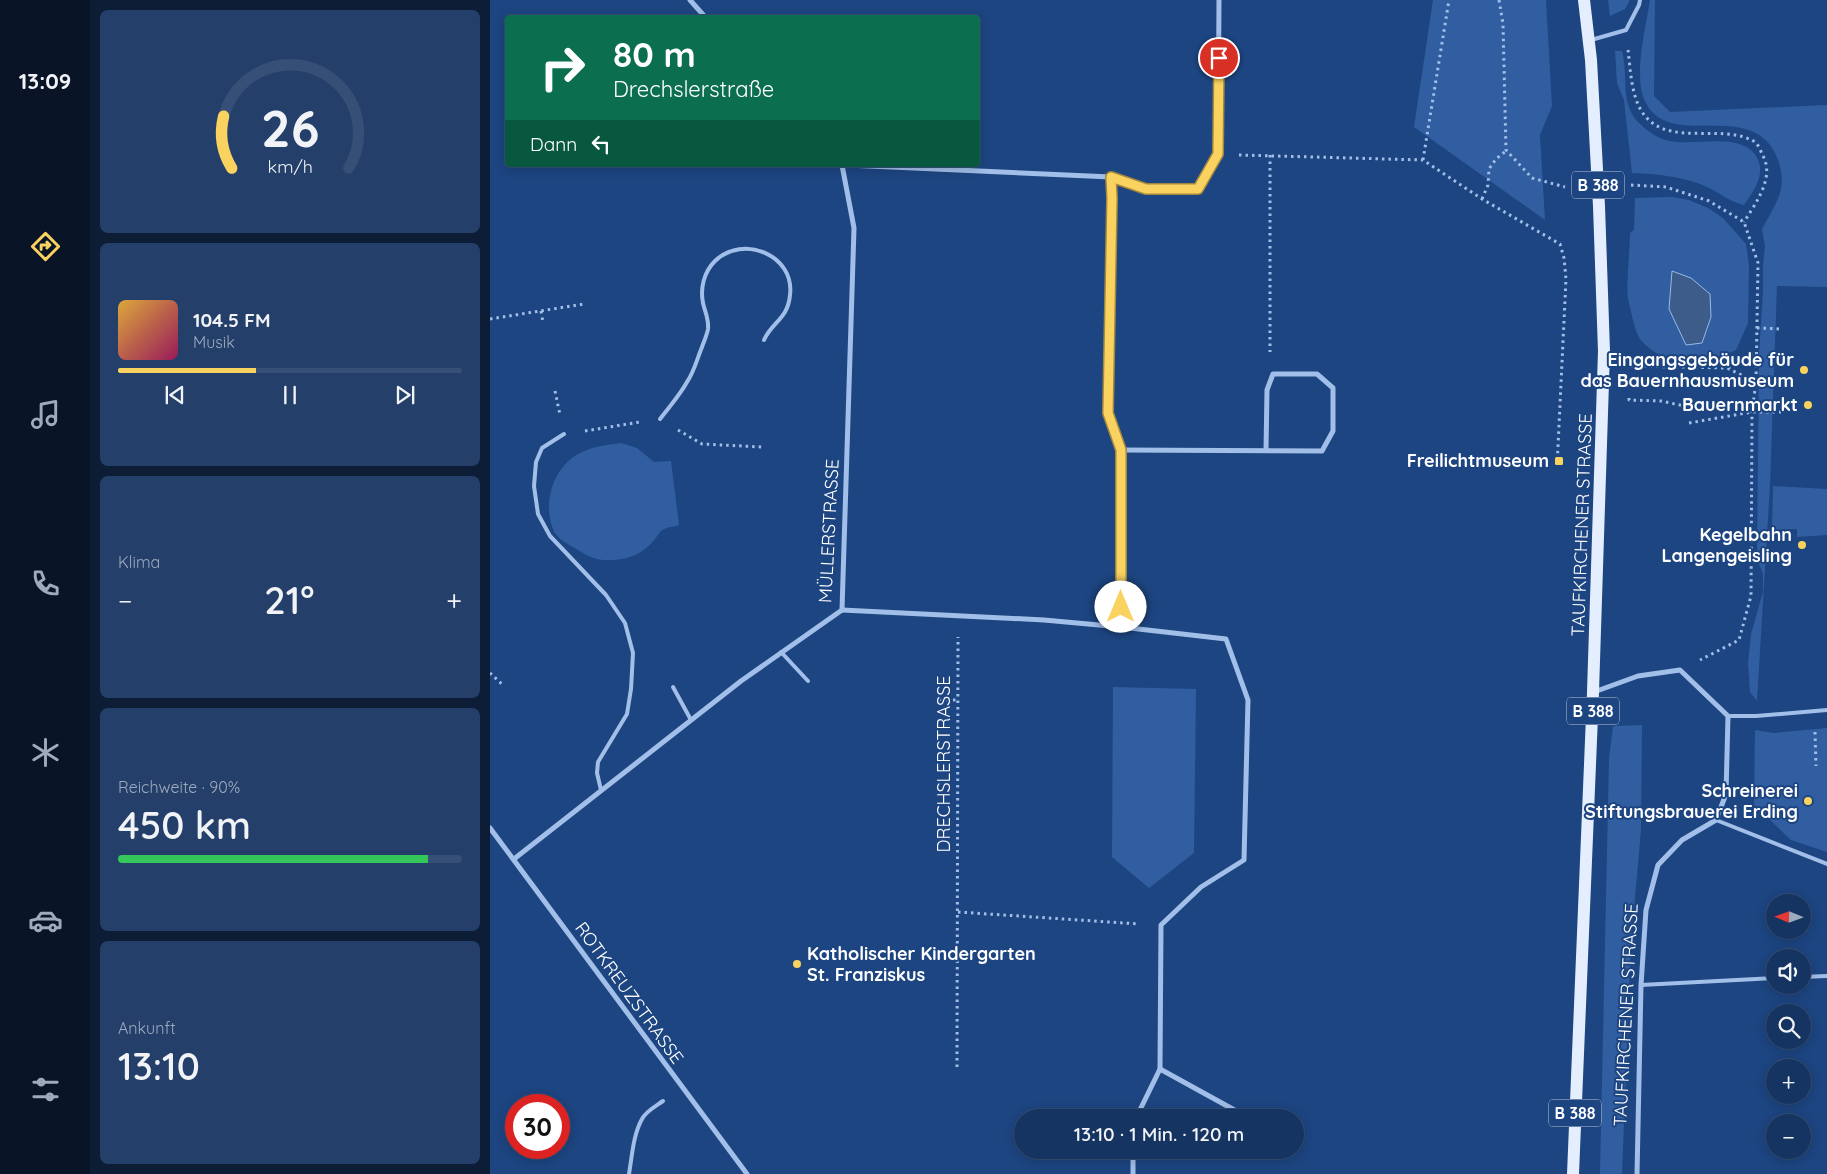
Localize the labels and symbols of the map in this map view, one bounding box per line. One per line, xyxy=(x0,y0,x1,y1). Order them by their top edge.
pin xyxy=(1198,37,1240,79)
road number: B 388 xyxy=(1572,172,1624,198)
place label: Eingangsgebäude für das Bauernhausmuseum xyxy=(1581,348,1794,392)
marker: Eingangsgebäude für das Bauernhausmuseum xyxy=(1798,364,1810,376)
place label: Bauernmarkt xyxy=(1682,393,1798,416)
marker: Bauernmarkt xyxy=(1802,399,1814,411)
street label: TAUFKIRCHENER STRASSE xyxy=(1566,413,1597,637)
place label: Freilichtmuseum xyxy=(1407,449,1549,472)
marker: Freilichtmuseum xyxy=(1553,455,1565,467)
street label: MÜLLERSTRASSE xyxy=(813,458,844,604)
place label: Kegelbahn Langengeisling xyxy=(1661,523,1792,567)
marker: Kegelbahn Langengeisling xyxy=(1796,539,1808,551)
position arrow xyxy=(1094,580,1146,632)
street label: DRECHSLERSTRASSE xyxy=(932,675,955,853)
road number: B 388 xyxy=(1567,698,1619,724)
place label: Schreinerei Stiftungsbrauerei Erding xyxy=(1585,779,1798,823)
marker: Schreinerei Stiftungsbrauerei Erding xyxy=(1802,795,1814,807)
north arrow xyxy=(1766,894,1811,939)
street label: TAUFKIRCHENER STRASSE xyxy=(1608,903,1643,1127)
street label: ROTKREUZSTRASSE xyxy=(570,917,689,1068)
place label: Katholischer Kindergarten St. Franziskus xyxy=(807,942,1036,986)
marker: Katholischer Kindergarten St. Franziskus xyxy=(791,958,803,970)
speed limit sign: 30 xyxy=(505,1094,570,1159)
road number: B 388 xyxy=(1549,1100,1601,1126)

